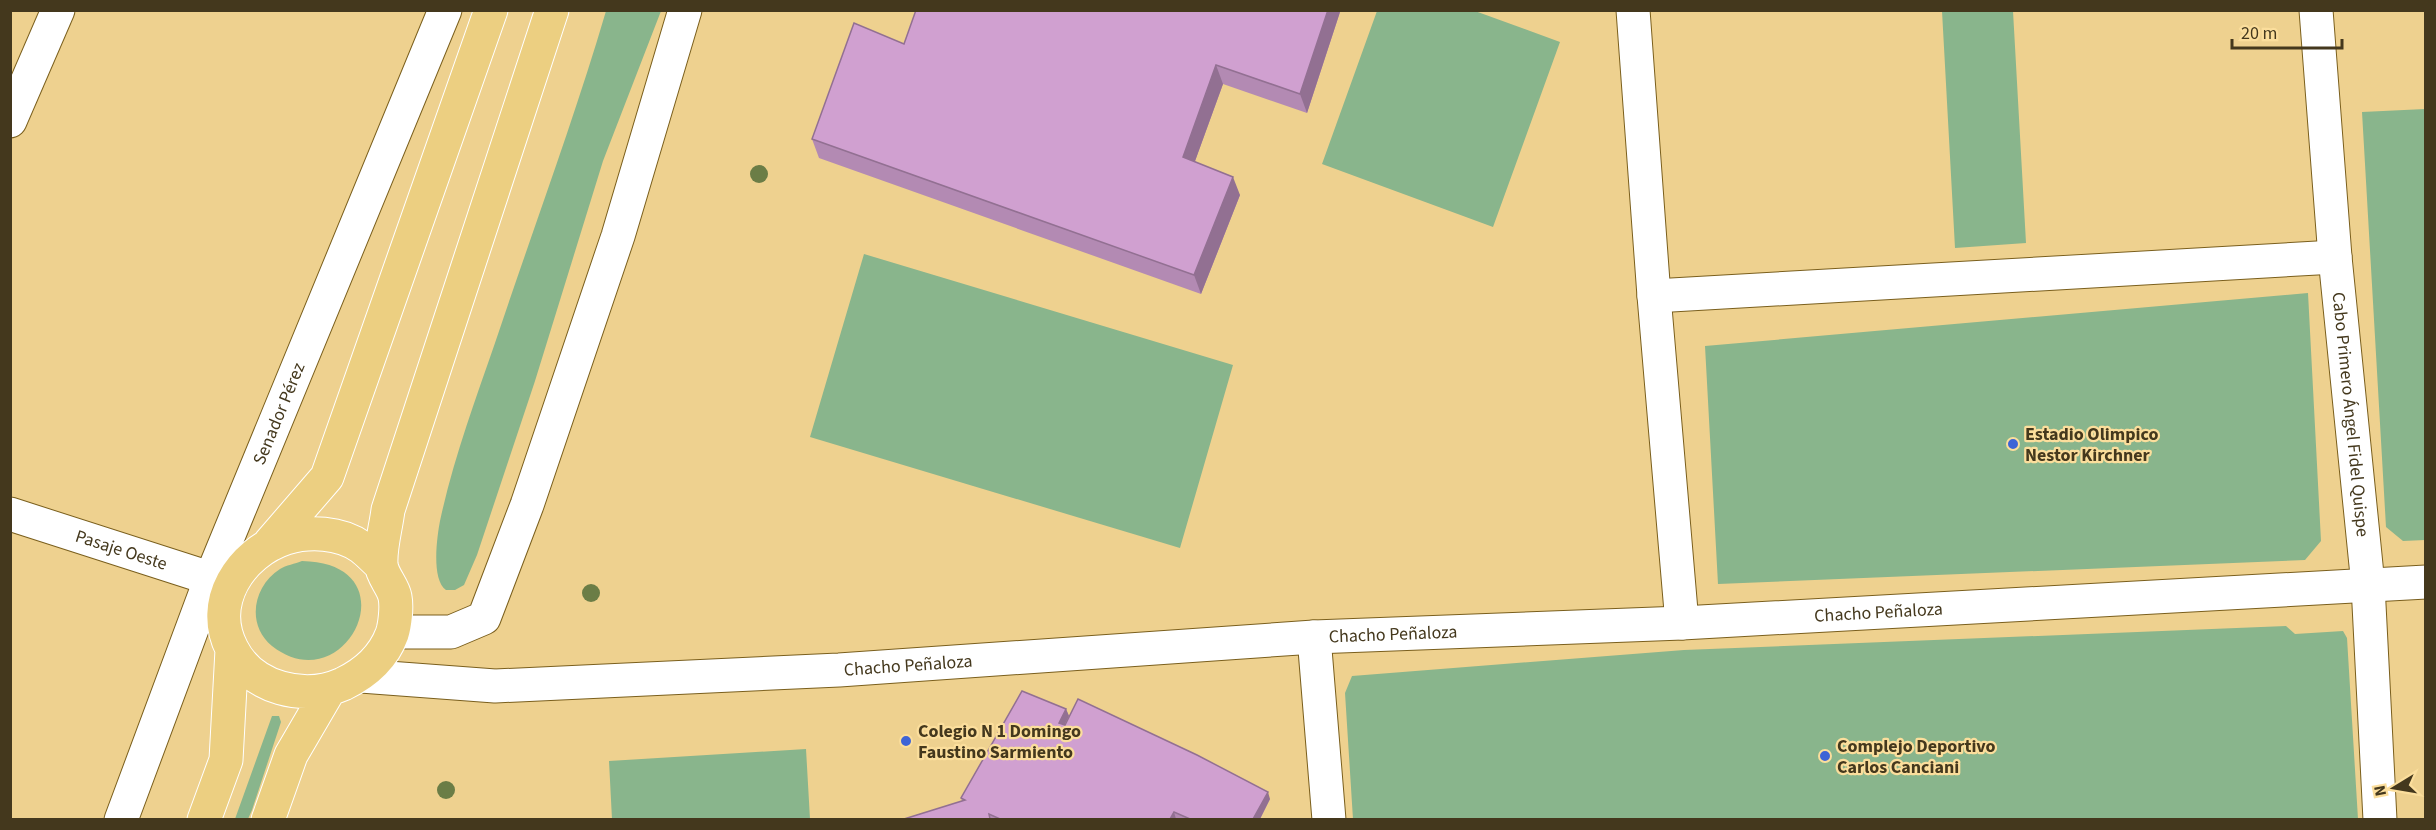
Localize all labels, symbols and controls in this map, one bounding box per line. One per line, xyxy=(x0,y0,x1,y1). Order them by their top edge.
scale bar xyxy=(2232,12,2342,50)
text: 20 m xyxy=(2241,21,2277,46)
street label: Cabo Primero Ángel Fidel Quispe xyxy=(2326,291,2375,538)
street label: Senador Pérez xyxy=(247,359,312,469)
place label: Estadio Olimpico Nestor Kirchner xyxy=(2025,422,2158,468)
marker: Estadio Olimpico Nestor Kirchner xyxy=(2006,437,2020,451)
street label: Pasaje Oeste xyxy=(72,524,170,577)
street label: Chacho Peñaloza xyxy=(1814,597,1944,629)
street label: Chacho Peñaloza xyxy=(1328,620,1458,649)
street label: Chacho Peñaloza xyxy=(843,649,973,683)
place label: Colegio N 1 Domingo Faustino Sarmiento xyxy=(918,719,1081,765)
marker: Colegio N 1 Domingo Faustino Sarmiento xyxy=(899,734,913,748)
place label: Complejo Deportivo Carlos Canciani xyxy=(1837,734,1996,780)
marker: Complejo Deportivo Carlos Canciani xyxy=(1818,749,1832,763)
north arrow xyxy=(2364,758,2424,818)
text: N xyxy=(2368,783,2392,798)

